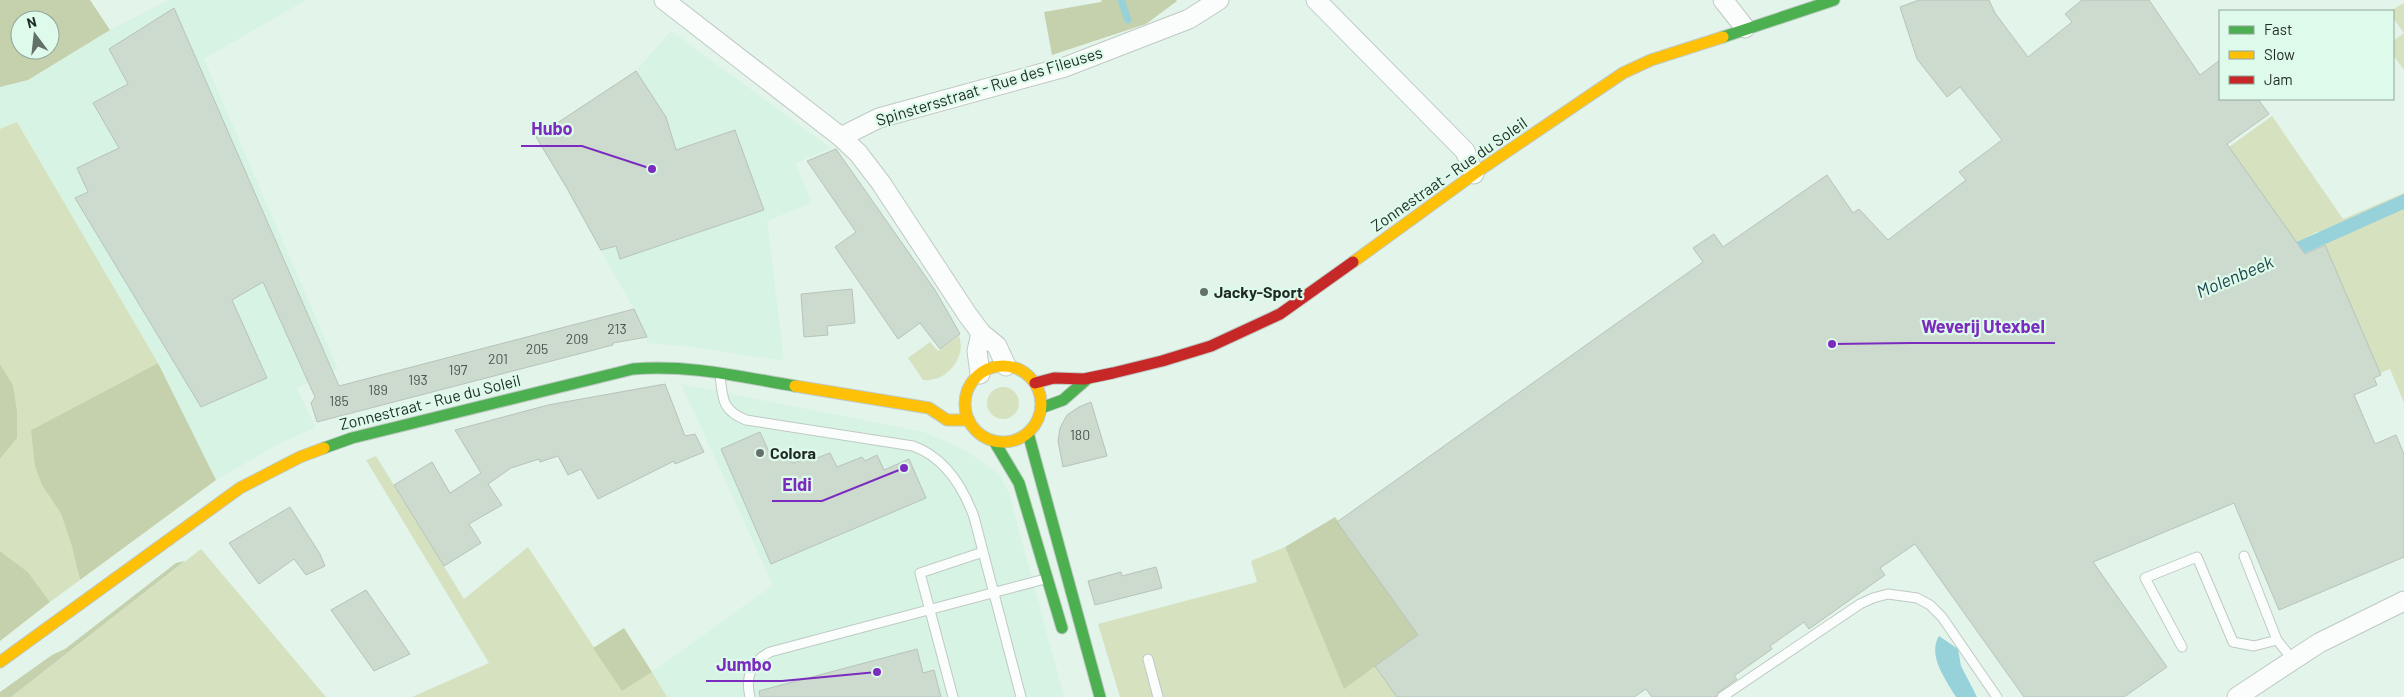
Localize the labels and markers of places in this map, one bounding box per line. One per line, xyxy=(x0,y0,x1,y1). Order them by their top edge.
callout: Hubo xyxy=(521,113,582,146)
place label: Jacky-Sport xyxy=(1214,282,1303,301)
marker: Jacky-Sport xyxy=(1198,286,1210,298)
callout: Weverij Utexbel xyxy=(1911,310,2055,343)
place label: Colora xyxy=(770,443,816,462)
marker: Colora xyxy=(754,447,766,459)
callout: Eldi xyxy=(772,468,822,501)
callout: Jumbo xyxy=(706,648,782,681)

